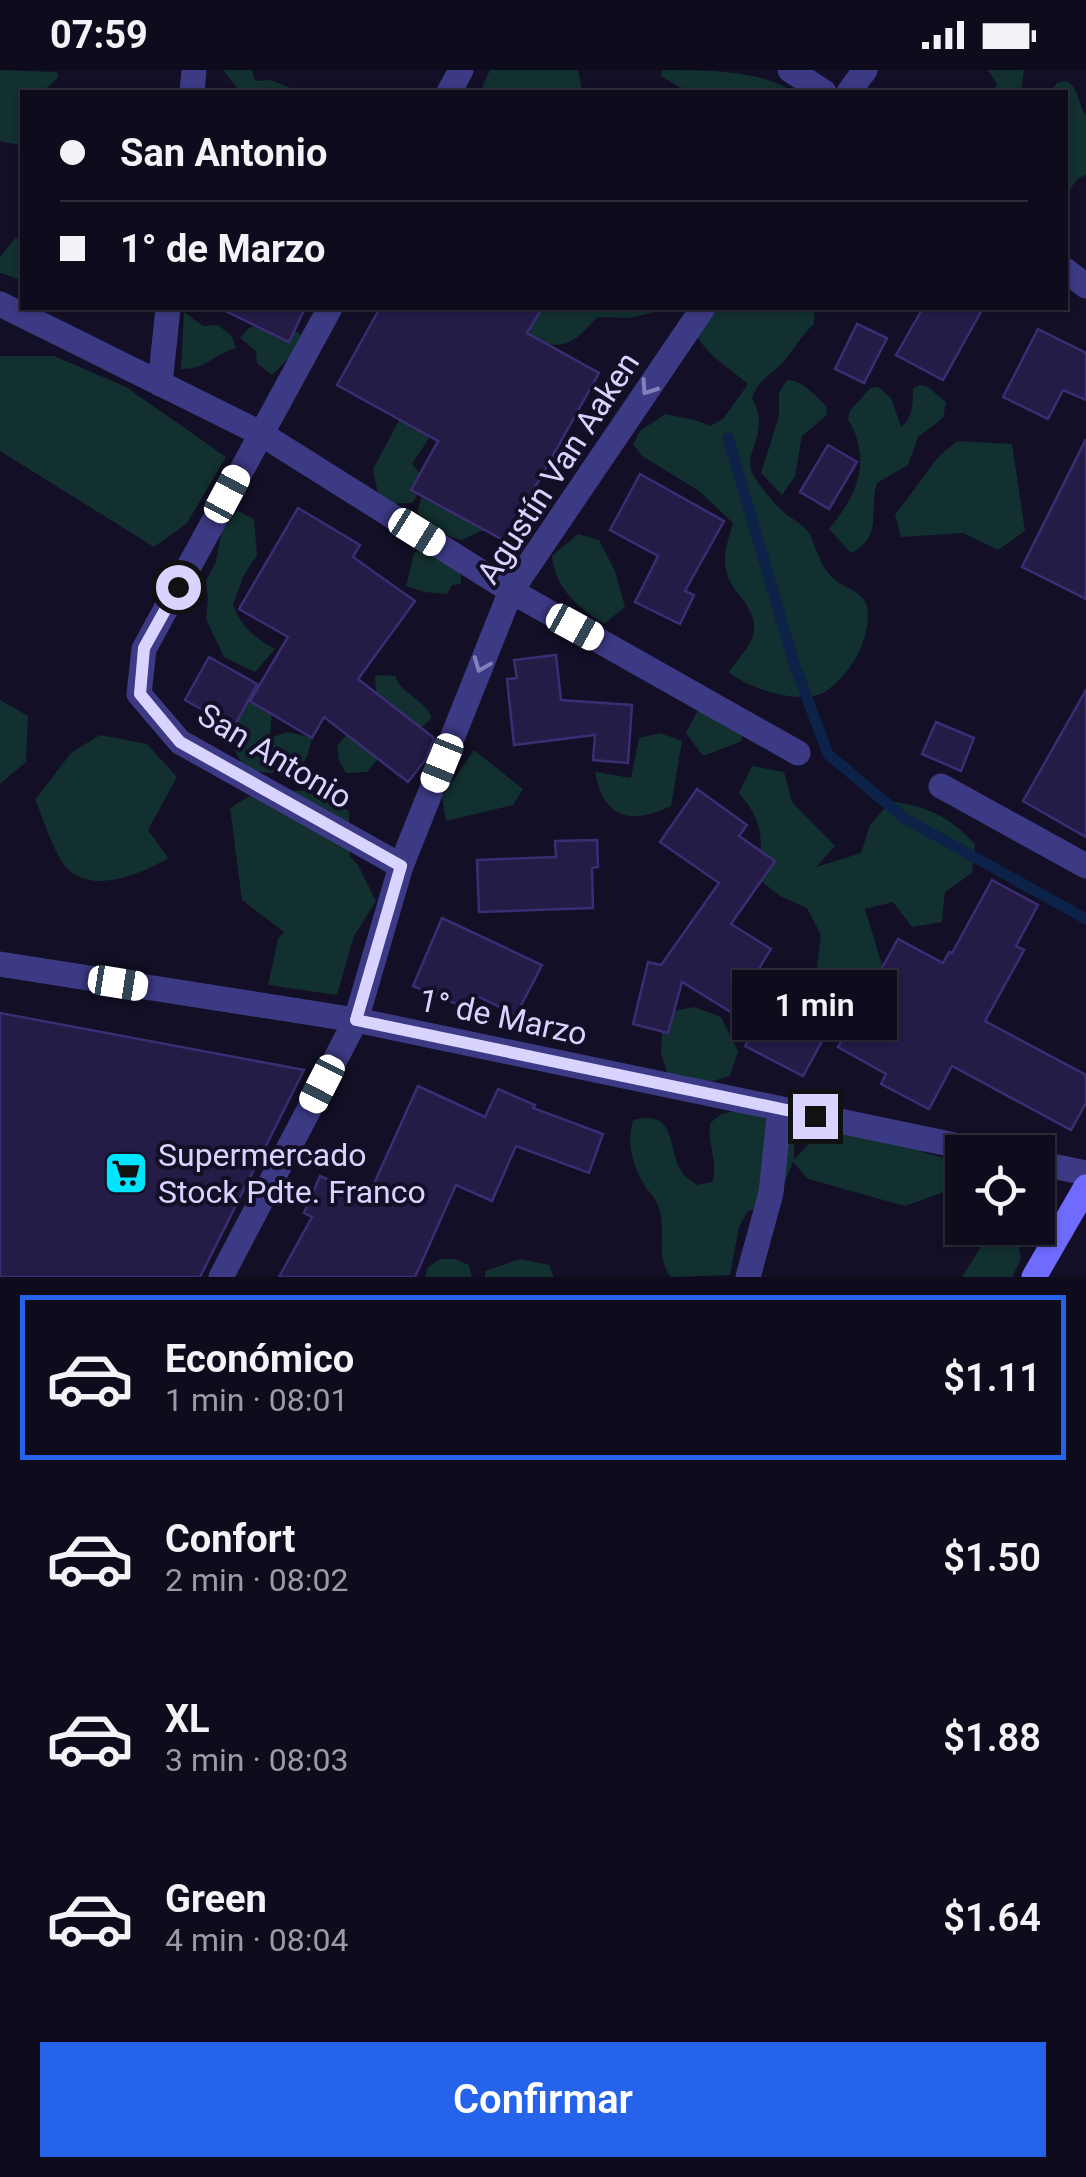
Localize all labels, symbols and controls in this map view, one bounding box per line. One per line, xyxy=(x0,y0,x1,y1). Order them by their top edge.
text: 07:59 xyxy=(50,13,148,57)
text: San Antonio xyxy=(120,131,327,175)
text: 1° de Marzo xyxy=(120,227,325,271)
street label: Agustín Van Aaken xyxy=(469,345,647,591)
one-way arrow xyxy=(642,377,660,396)
car xyxy=(200,460,254,528)
car xyxy=(384,503,450,561)
route start xyxy=(156,565,201,610)
car xyxy=(541,599,609,655)
one-way arrow xyxy=(473,656,493,673)
street label: San Antonio xyxy=(191,695,359,817)
car xyxy=(417,730,467,796)
car xyxy=(86,963,150,1003)
callout: 1 min xyxy=(732,971,898,1041)
street label: 1° de Marzo xyxy=(415,981,591,1053)
text: 1 min xyxy=(774,986,855,1024)
car xyxy=(295,1050,349,1118)
route end xyxy=(793,1094,838,1139)
map controls xyxy=(945,1135,1055,1245)
button: locate xyxy=(945,1135,1055,1245)
place label: Supermercado Stock Pdte. Franco xyxy=(158,1136,426,1211)
supermarket icon: Supermercado Stock Pdte. Franco xyxy=(103,1150,149,1196)
icon: car xyxy=(45,1333,135,1423)
text: Económico xyxy=(165,1337,354,1381)
text: $1.11 xyxy=(943,1356,1041,1400)
text: 1 min · 08:01 xyxy=(165,1381,348,1419)
icon: car xyxy=(45,1513,135,1603)
text: Confort xyxy=(165,1517,295,1561)
text: $1.50 xyxy=(943,1536,1041,1580)
text: 2 min · 08:02 xyxy=(165,1561,348,1599)
icon: car xyxy=(45,1693,135,1783)
text: XL xyxy=(165,1697,210,1741)
text: $1.88 xyxy=(943,1716,1041,1760)
text: 3 min · 08:03 xyxy=(165,1741,348,1779)
icon: car xyxy=(45,1873,135,1963)
text: Green xyxy=(165,1877,267,1921)
text: $1.64 xyxy=(943,1896,1041,1940)
text: 4 min · 08:04 xyxy=(165,1921,348,1959)
button: Confirmar xyxy=(40,2042,1046,2157)

